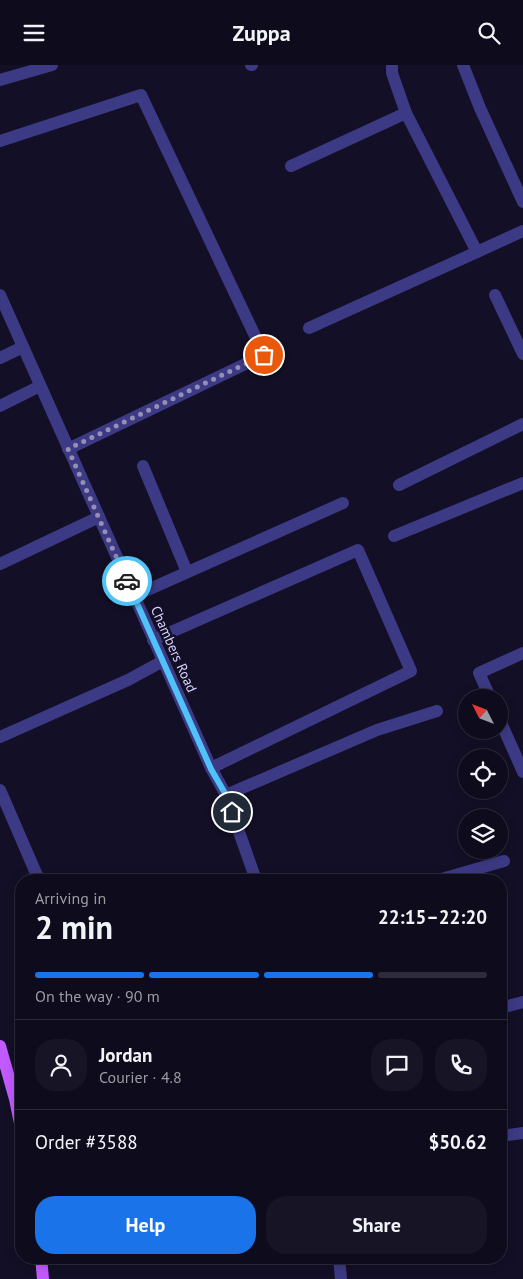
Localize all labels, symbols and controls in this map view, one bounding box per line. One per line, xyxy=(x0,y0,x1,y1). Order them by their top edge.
icon: menu xyxy=(20,19,48,47)
text: Zuppa xyxy=(232,19,291,47)
icon: search xyxy=(475,19,503,47)
pin xyxy=(243,334,285,376)
icon: bag xyxy=(250,341,278,369)
courier xyxy=(102,556,152,606)
icon: car xyxy=(113,567,141,595)
street label: Chambers Road xyxy=(147,603,201,695)
north arrow xyxy=(458,689,508,739)
map controls xyxy=(458,689,508,859)
button: locate xyxy=(458,749,508,799)
pin xyxy=(211,791,253,833)
icon: home xyxy=(218,798,246,826)
button: layers xyxy=(458,809,508,859)
text: Arriving in xyxy=(35,888,106,908)
text: 22:15–22:20 xyxy=(378,905,487,929)
text: 2 min xyxy=(35,906,113,948)
text: On the way · 90 m xyxy=(35,986,160,1006)
button: person xyxy=(35,1039,87,1091)
button: chat xyxy=(371,1039,423,1091)
button: phone xyxy=(435,1039,487,1091)
text: Jordan xyxy=(99,1043,152,1067)
text: Courier · 4.8 xyxy=(99,1067,182,1087)
text: Order #3588 xyxy=(35,1130,138,1154)
text: $50.62 xyxy=(428,1130,487,1154)
button: Help xyxy=(35,1196,256,1254)
button: Share xyxy=(266,1196,487,1254)

